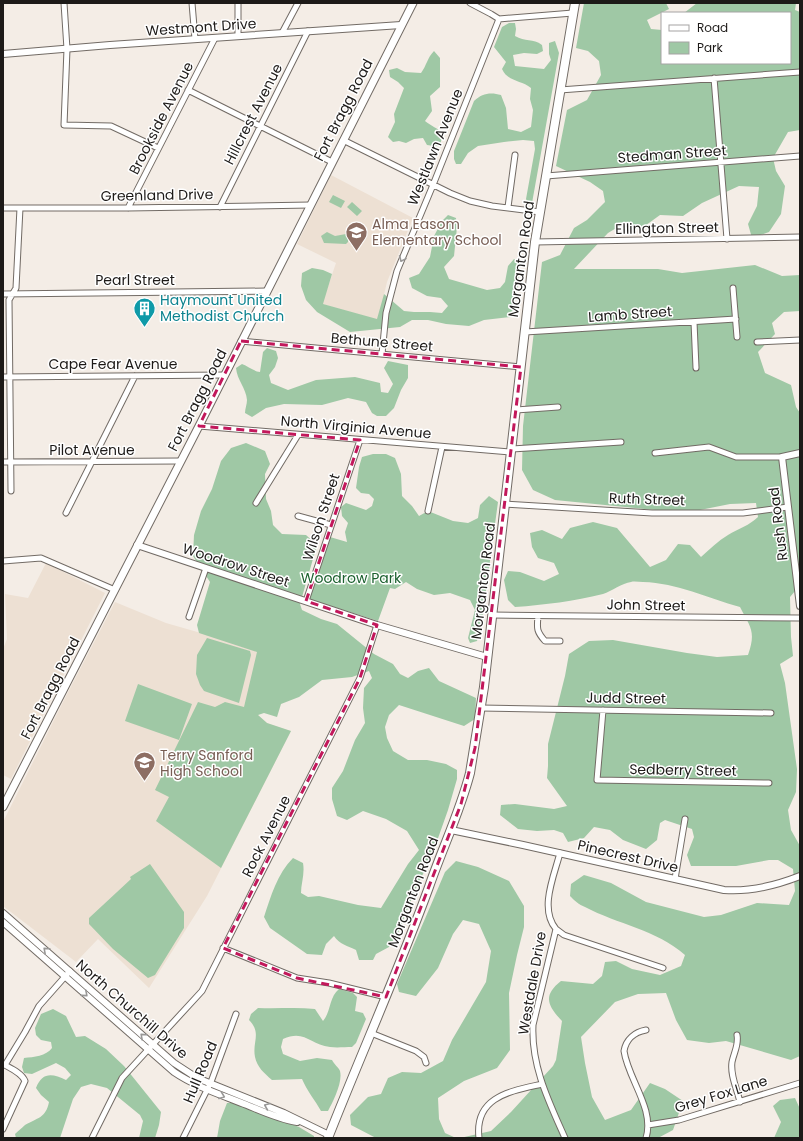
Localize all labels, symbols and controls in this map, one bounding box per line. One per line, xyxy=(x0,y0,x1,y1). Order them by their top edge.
legend xyxy=(661,12,791,64)
street label: Westmont Drive xyxy=(145,13,257,41)
text: Road xyxy=(697,19,728,36)
text: Park xyxy=(697,39,724,56)
street label: Fort Bragg Road xyxy=(309,55,377,165)
street label: Brookside Avenue xyxy=(124,58,198,178)
street label: Hillcrest Avenue xyxy=(219,60,287,168)
street label: Westlawn Avenue xyxy=(402,85,468,208)
street label: Stedman Street xyxy=(617,140,727,168)
street label: Greenland Drive xyxy=(101,184,214,206)
street label: Morganton Road xyxy=(503,200,539,318)
place label: Alma Easom Elementary School xyxy=(372,214,502,250)
street label: Ellington Street xyxy=(615,217,719,239)
school or university icon: Alma Easom Elementary School xyxy=(343,219,369,252)
one-way arrow xyxy=(398,256,406,263)
street label: Pearl Street xyxy=(95,270,175,290)
place label: Haymount United Methodist Church xyxy=(160,290,284,326)
building icon: Haymount United Methodist Church xyxy=(131,295,157,328)
street label: Lamb Street xyxy=(587,301,673,327)
street label: Bethune Street xyxy=(330,328,434,356)
street label: Fort Bragg Road xyxy=(163,345,231,455)
street label: Cape Fear Avenue xyxy=(49,354,178,374)
street label: North Virginia Avenue xyxy=(280,410,432,444)
street label: Pilot Avenue xyxy=(49,440,135,460)
street label: Wilson Street xyxy=(298,471,344,563)
street label: Rush Road xyxy=(764,486,792,562)
street label: Ruth Street xyxy=(609,488,685,510)
street label: Morganton Road xyxy=(466,522,500,640)
street label: Woodrow Street xyxy=(180,538,292,592)
park label: Woodrow Park xyxy=(301,568,402,588)
street label: John Street xyxy=(606,594,686,616)
street label: Fort Bragg Road xyxy=(16,633,84,743)
street label: Judd Street xyxy=(586,687,666,709)
place label: Terry Sanford High School xyxy=(160,745,253,781)
school or university icon: Terry Sanford High School xyxy=(131,750,157,783)
street label: Sedberry Street xyxy=(629,759,737,781)
street label: Rock Avenue xyxy=(237,791,295,880)
street label: Morganton Road xyxy=(383,834,443,950)
street label: Pinecrest Drive xyxy=(576,835,681,877)
street label: Westdale Drive xyxy=(513,929,551,1036)
one-way arrow xyxy=(43,947,51,955)
street label: North Churchill Drive xyxy=(72,955,193,1063)
one-way arrow xyxy=(80,990,88,997)
one-way arrow xyxy=(140,1034,148,1041)
street label: Hull Road xyxy=(178,1038,222,1106)
street label: Grey Fox Lane xyxy=(672,1070,770,1118)
one-way arrow xyxy=(219,1091,226,1099)
one-way arrow xyxy=(264,1103,272,1111)

